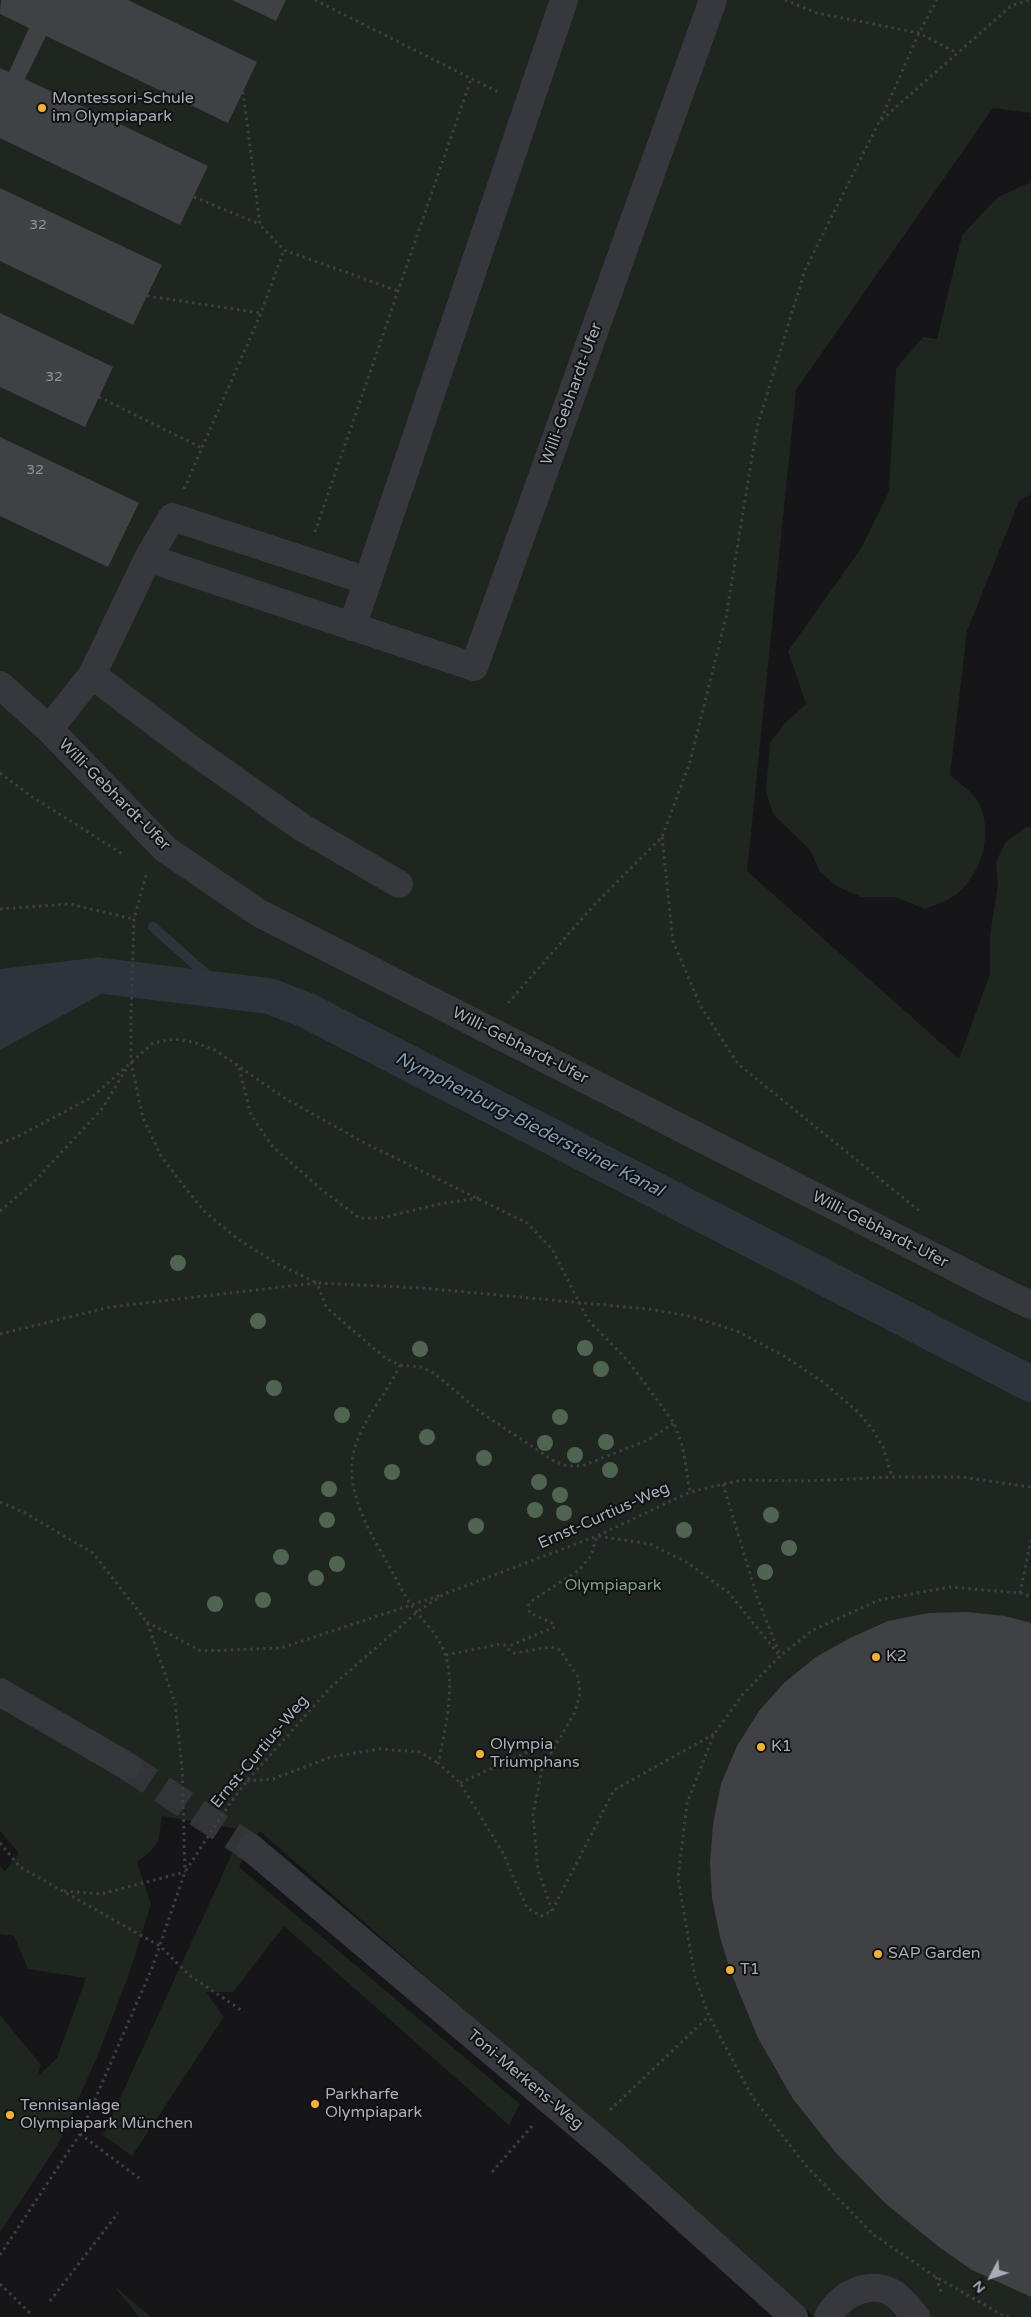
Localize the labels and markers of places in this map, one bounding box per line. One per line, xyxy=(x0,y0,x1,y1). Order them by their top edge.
place label: Montessori-Schule im Olympiapark xyxy=(52,89,194,127)
marker: Montessori-Schule im Olympiapark xyxy=(36,102,48,114)
place label: K2 xyxy=(886,1647,907,1667)
marker: K2 xyxy=(870,1651,882,1663)
place label: Olympia Triumphans xyxy=(490,1735,580,1773)
place label: K1 xyxy=(771,1737,792,1757)
marker: K1 xyxy=(755,1741,767,1753)
marker: Olympia Triumphans xyxy=(474,1748,486,1760)
place label: SAP Garden xyxy=(888,1944,981,1964)
marker: SAP Garden xyxy=(872,1948,884,1960)
place label: T1 xyxy=(740,1960,760,1980)
marker: T1 xyxy=(724,1964,736,1976)
place label: Parkharfe Olympiapark xyxy=(325,2085,422,2123)
place label: Tennisanlage Olympiapark München xyxy=(20,2096,193,2134)
marker: Parkharfe Olympiapark xyxy=(309,2098,321,2110)
marker: Tennisanlage Olympiapark München xyxy=(4,2109,16,2121)

